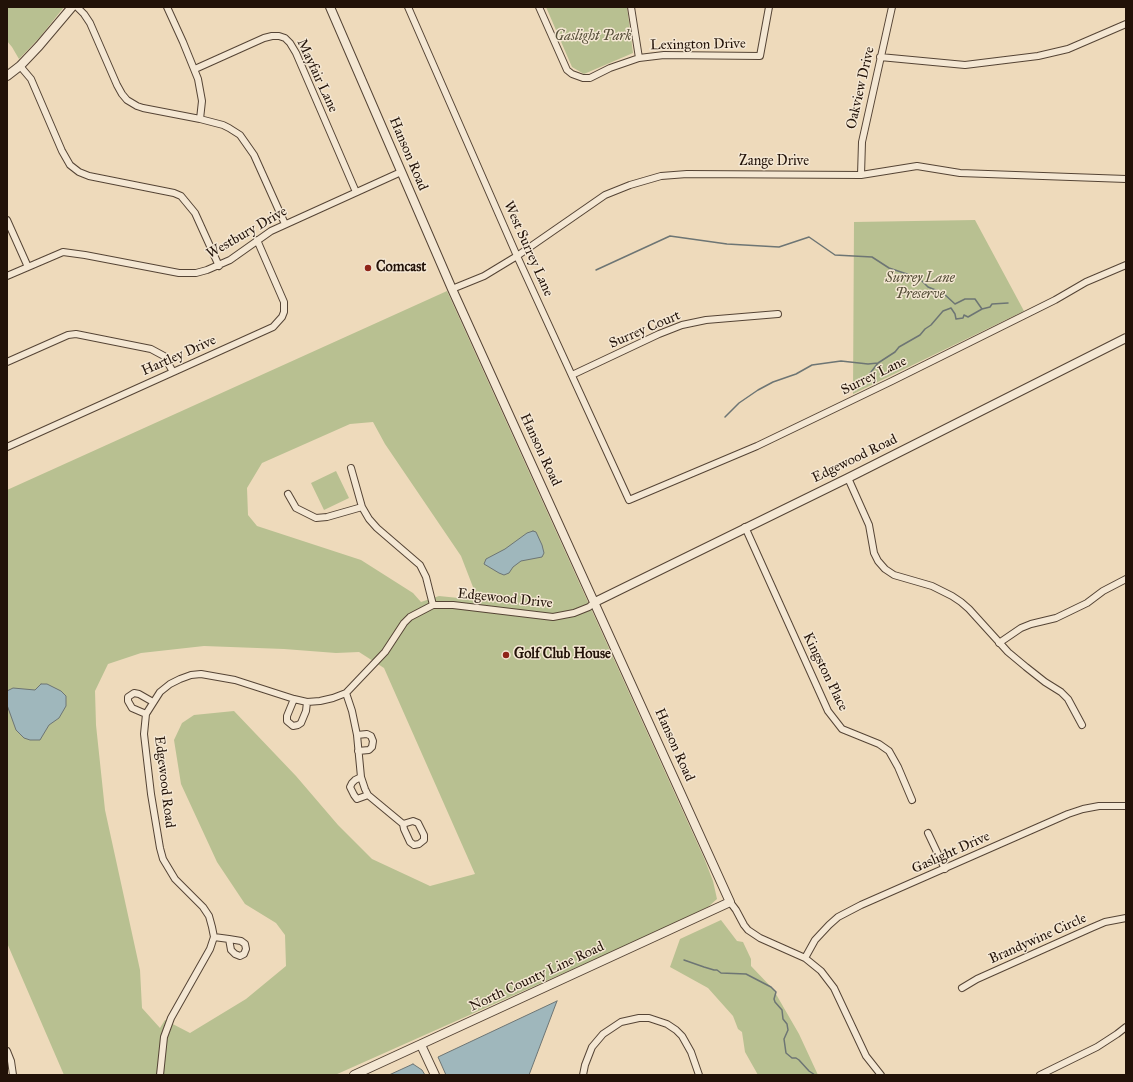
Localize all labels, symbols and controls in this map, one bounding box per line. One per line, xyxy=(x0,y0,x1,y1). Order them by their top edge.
park label: Gaslight Park xyxy=(555,29,631,45)
street label: Lexington Drive xyxy=(650,36,746,54)
street label: Mayfair Lane xyxy=(293,37,341,115)
street label: Oakview Drive xyxy=(843,45,879,131)
street label: Hanson Road xyxy=(385,115,431,193)
street label: Zange Drive xyxy=(739,154,809,170)
street label: West Surrey Lane xyxy=(499,199,557,299)
street label: Westbury Drive xyxy=(204,203,290,263)
place label: Comcast xyxy=(376,260,426,276)
marker: Comcast xyxy=(363,263,373,273)
park label: Surrey Lane Preserve xyxy=(885,271,955,304)
street label: Surrey Court xyxy=(607,307,683,353)
street label: Hartley Drive xyxy=(139,332,219,380)
street label: Surrey Lane xyxy=(838,353,910,399)
street label: Hanson Road xyxy=(516,411,564,489)
street label: Edgewood Road xyxy=(810,431,900,487)
street label: Edgewood Drive xyxy=(457,586,553,612)
street label: Kingston Place xyxy=(799,630,851,714)
place label: Golf Club House xyxy=(514,647,611,663)
marker: Golf Club House xyxy=(501,650,511,660)
street label: Hanson Road xyxy=(650,706,698,784)
street label: Edgewood Road xyxy=(150,735,178,829)
street label: Gaslight Drive xyxy=(909,828,993,878)
street label: Brandywine Circle xyxy=(987,910,1089,968)
street label: North County Line Road xyxy=(467,938,607,1016)

